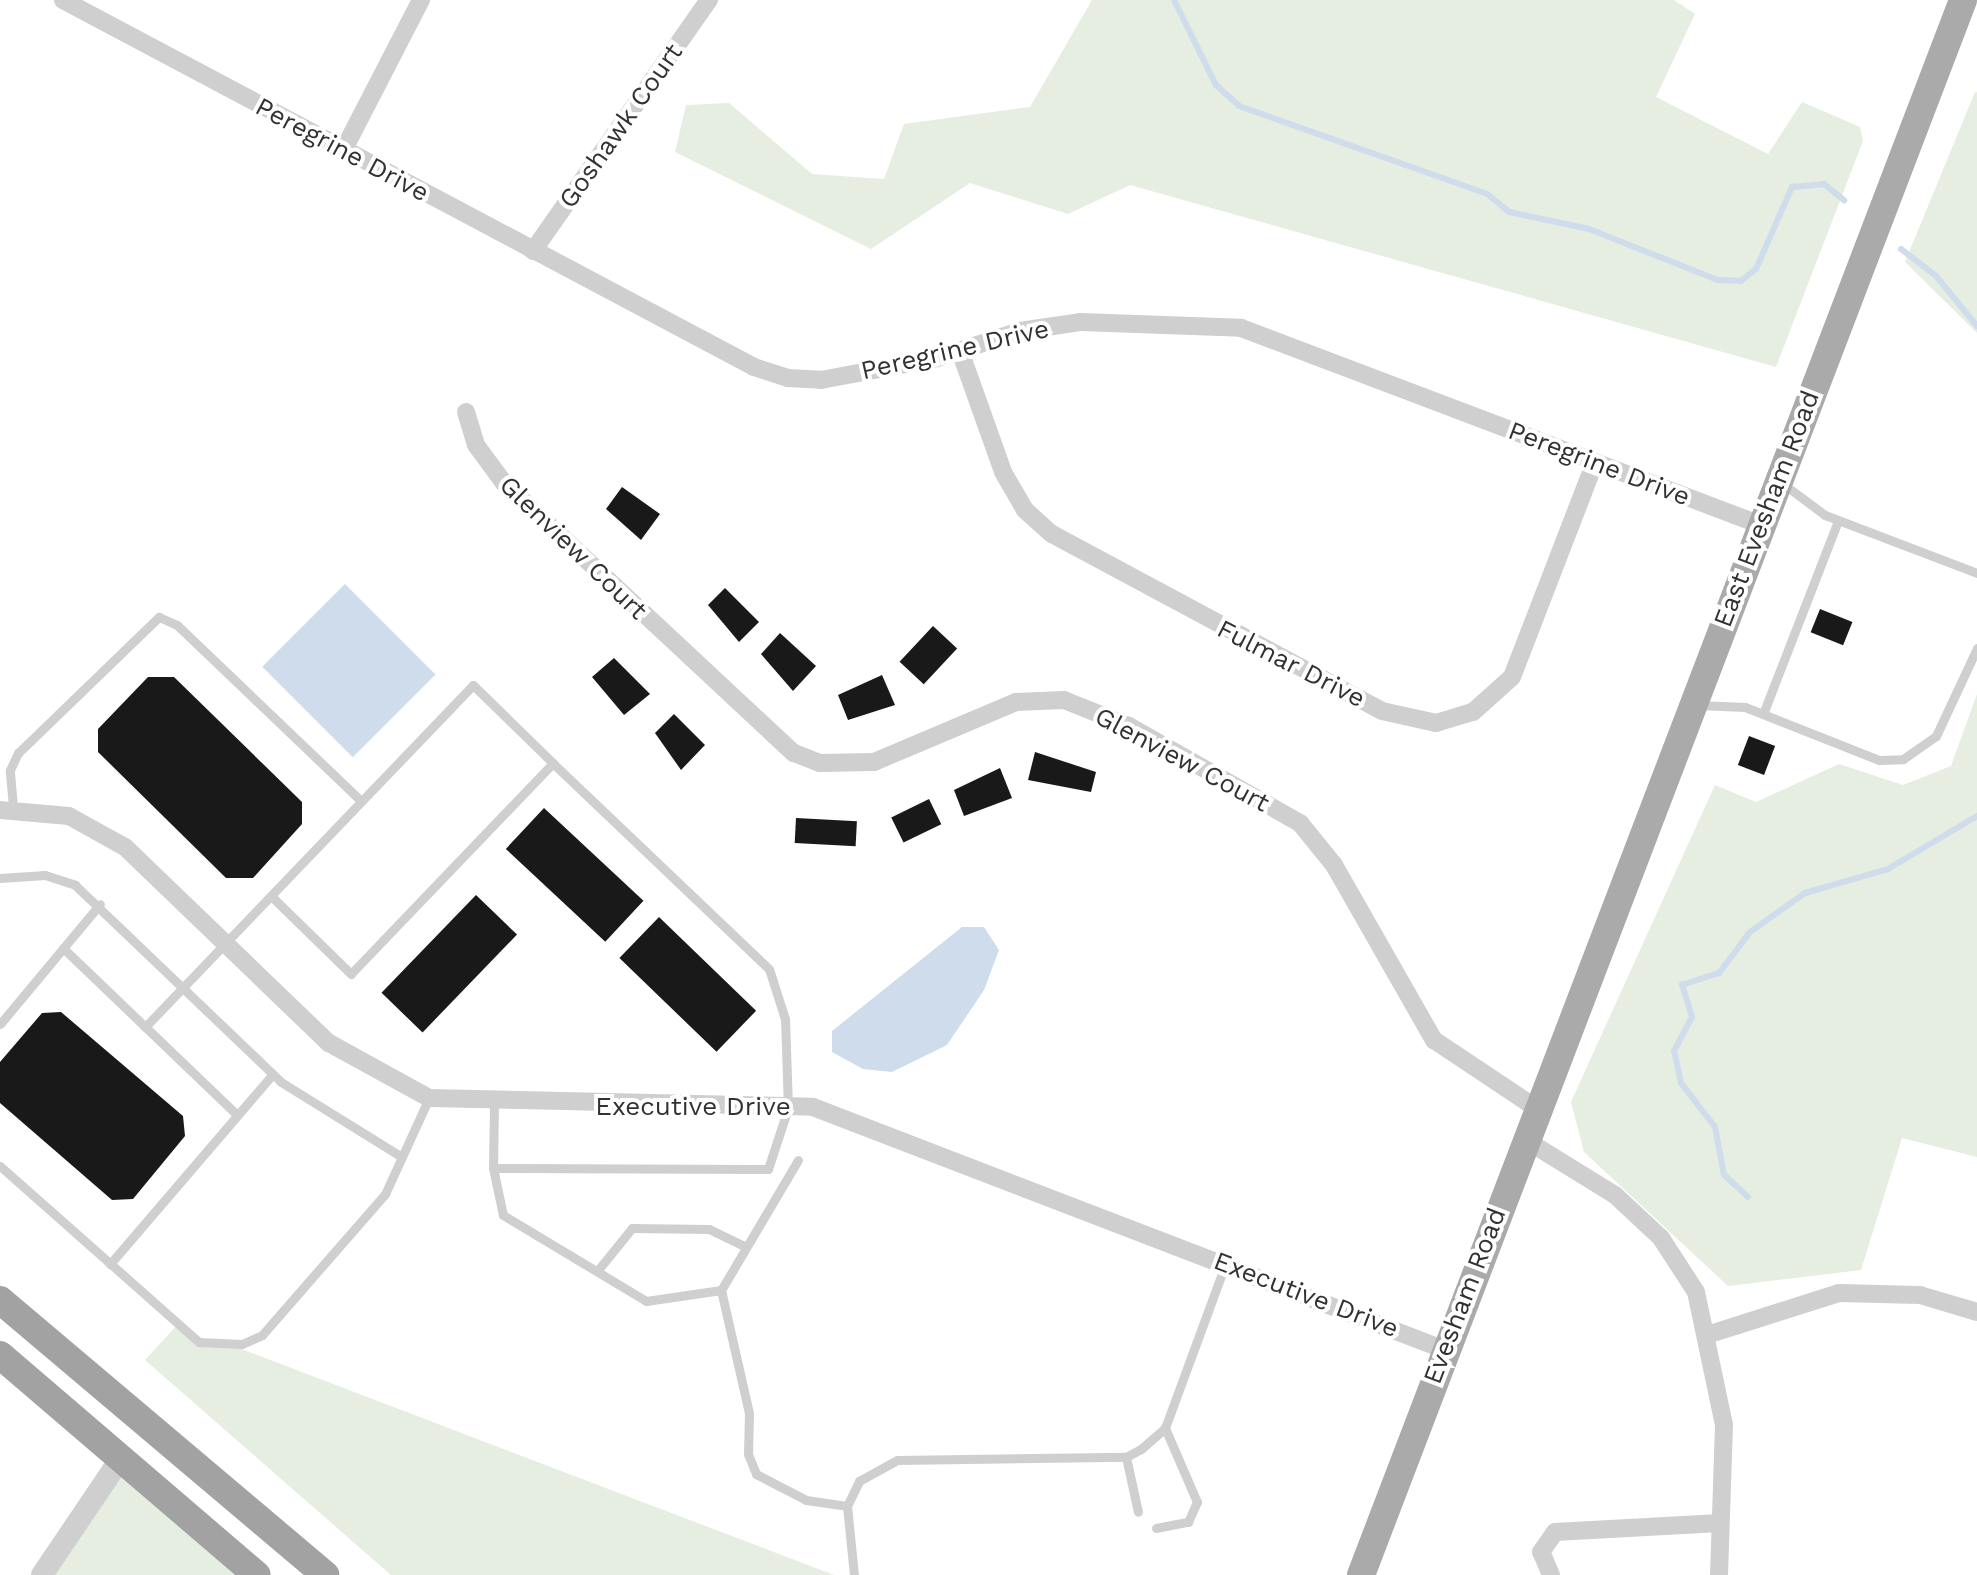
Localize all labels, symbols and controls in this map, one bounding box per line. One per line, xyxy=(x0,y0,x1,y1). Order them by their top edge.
street label: Goshawk Court xyxy=(553,38,689,214)
street label: Peregrine Drive xyxy=(250,91,434,209)
street label: Peregrine Drive xyxy=(858,313,1052,387)
street label: East Evesham Road xyxy=(1708,386,1826,632)
street label: Peregrine Drive xyxy=(1504,415,1694,513)
street label: Glenview Court xyxy=(493,470,653,626)
street label: Fulmar Drive xyxy=(1212,613,1370,715)
street label: Glenview Court xyxy=(1089,701,1275,819)
street label: Executive Drive xyxy=(595,1091,791,1123)
street label: Evesham Road xyxy=(1417,1204,1513,1388)
street label: Executive Drive xyxy=(1209,1245,1403,1345)

